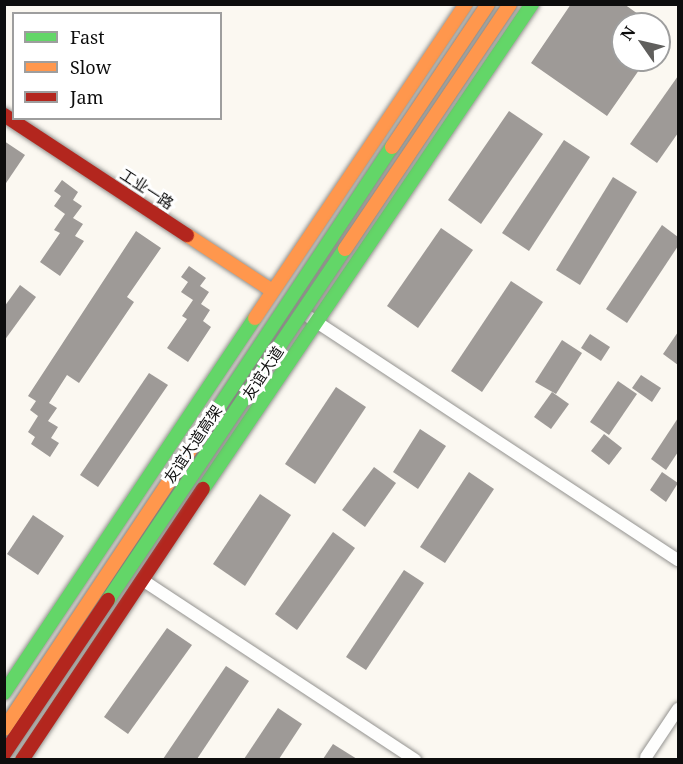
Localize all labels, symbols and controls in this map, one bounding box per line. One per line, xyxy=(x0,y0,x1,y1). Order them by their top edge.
legend xyxy=(12,12,222,120)
north arrow xyxy=(611,12,671,72)
text: N xyxy=(615,22,640,44)
text: Fast xyxy=(70,25,105,49)
text: Slow xyxy=(70,55,111,79)
text: Jam xyxy=(70,85,104,109)
street label: 工业一路 xyxy=(117,165,177,213)
street label: 友谊大道 xyxy=(239,343,287,403)
street label: 友谊大道高架 xyxy=(160,402,226,486)

